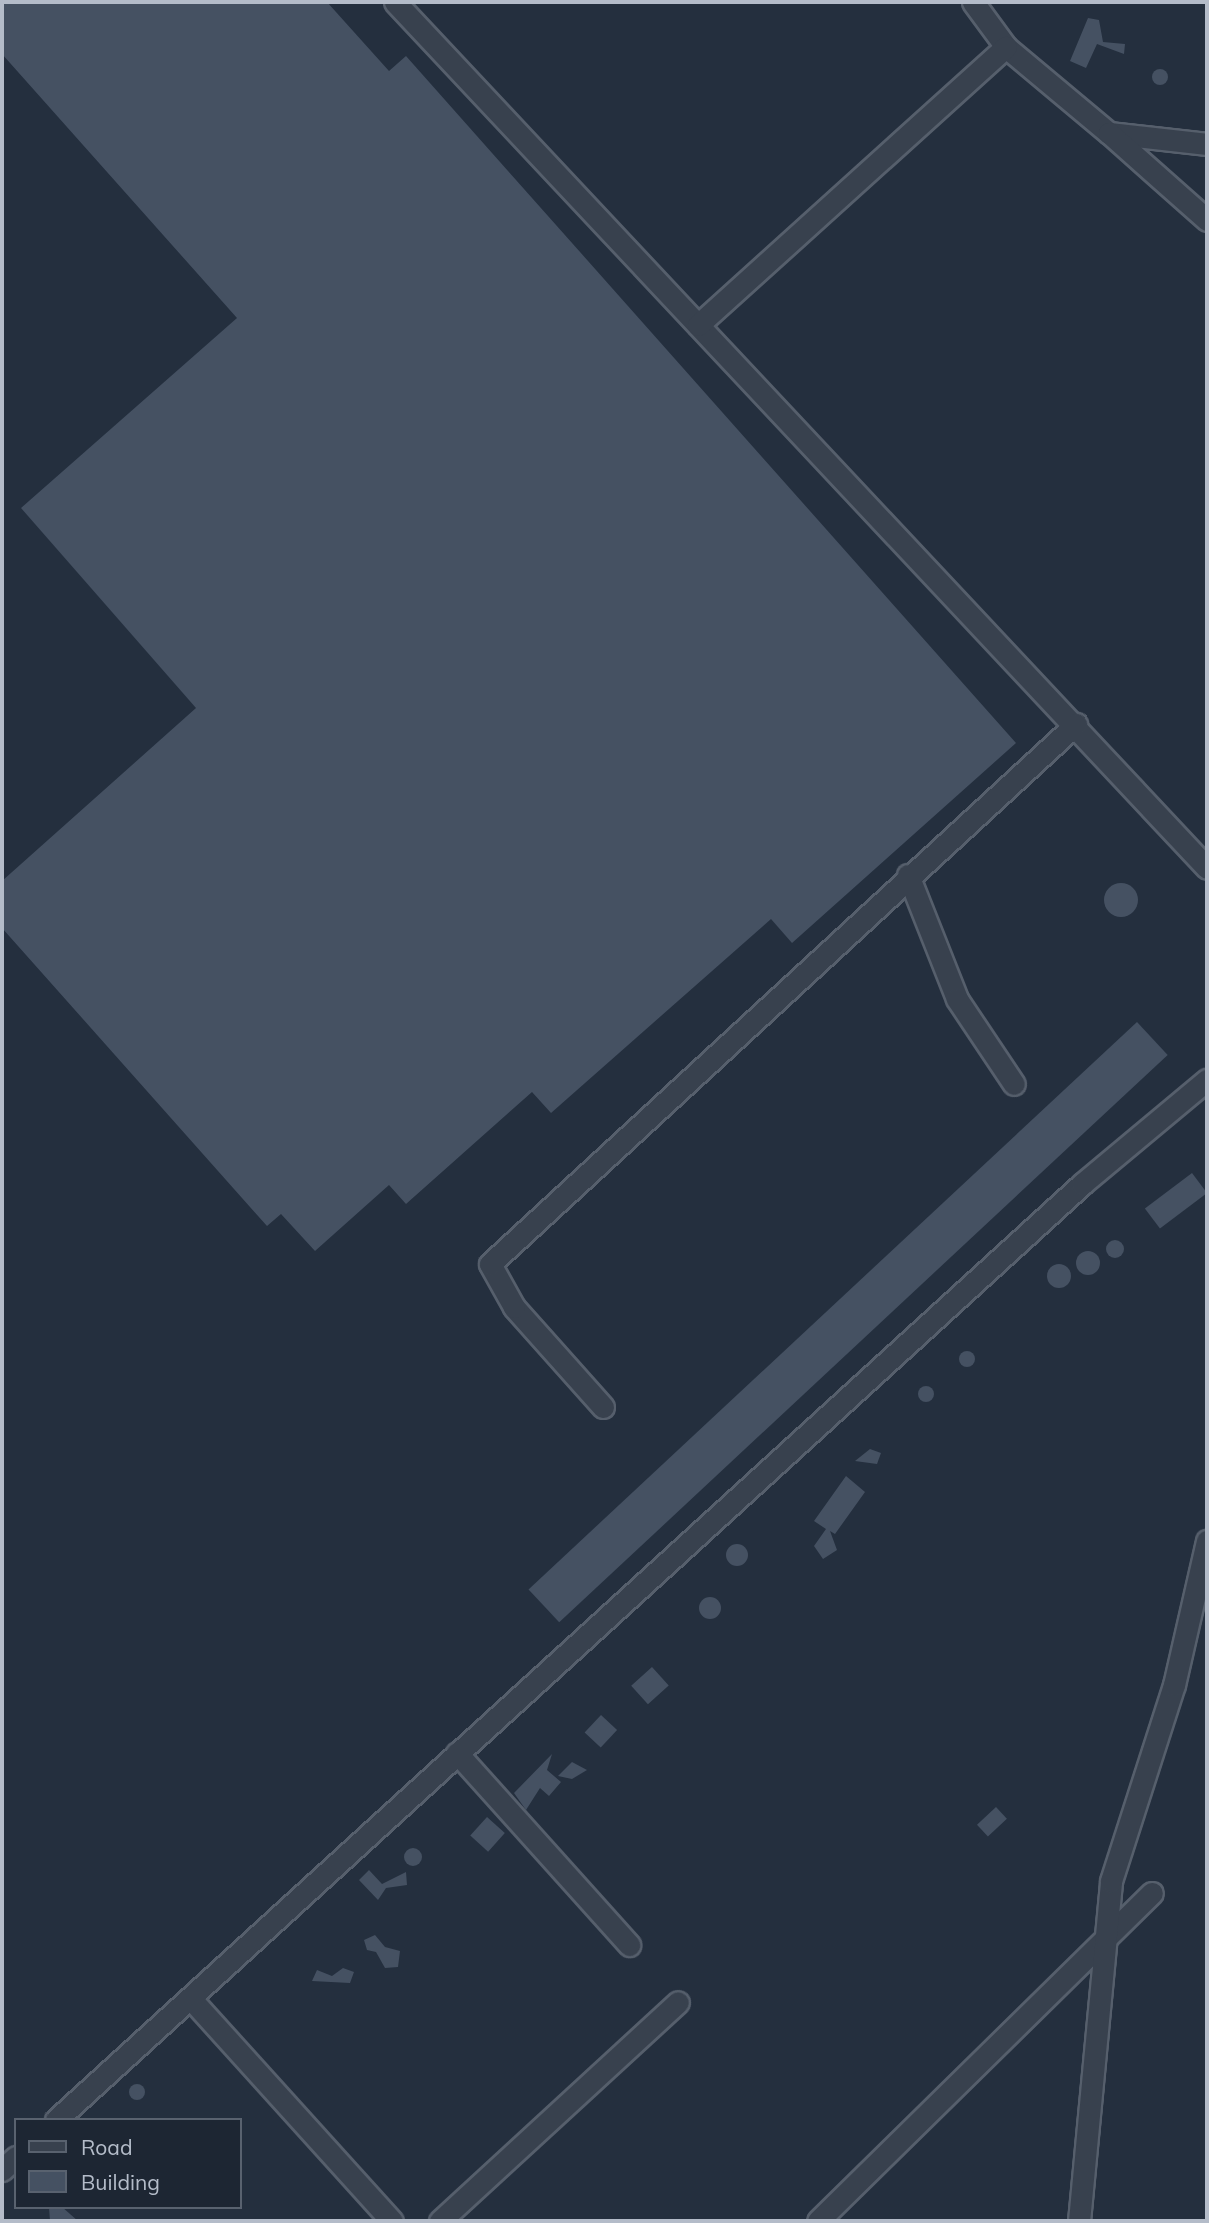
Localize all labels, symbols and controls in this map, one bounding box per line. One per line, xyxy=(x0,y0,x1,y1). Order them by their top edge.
legend xyxy=(14,2118,242,2209)
text: Road xyxy=(81,2134,132,2160)
text: Building xyxy=(81,2169,160,2195)

